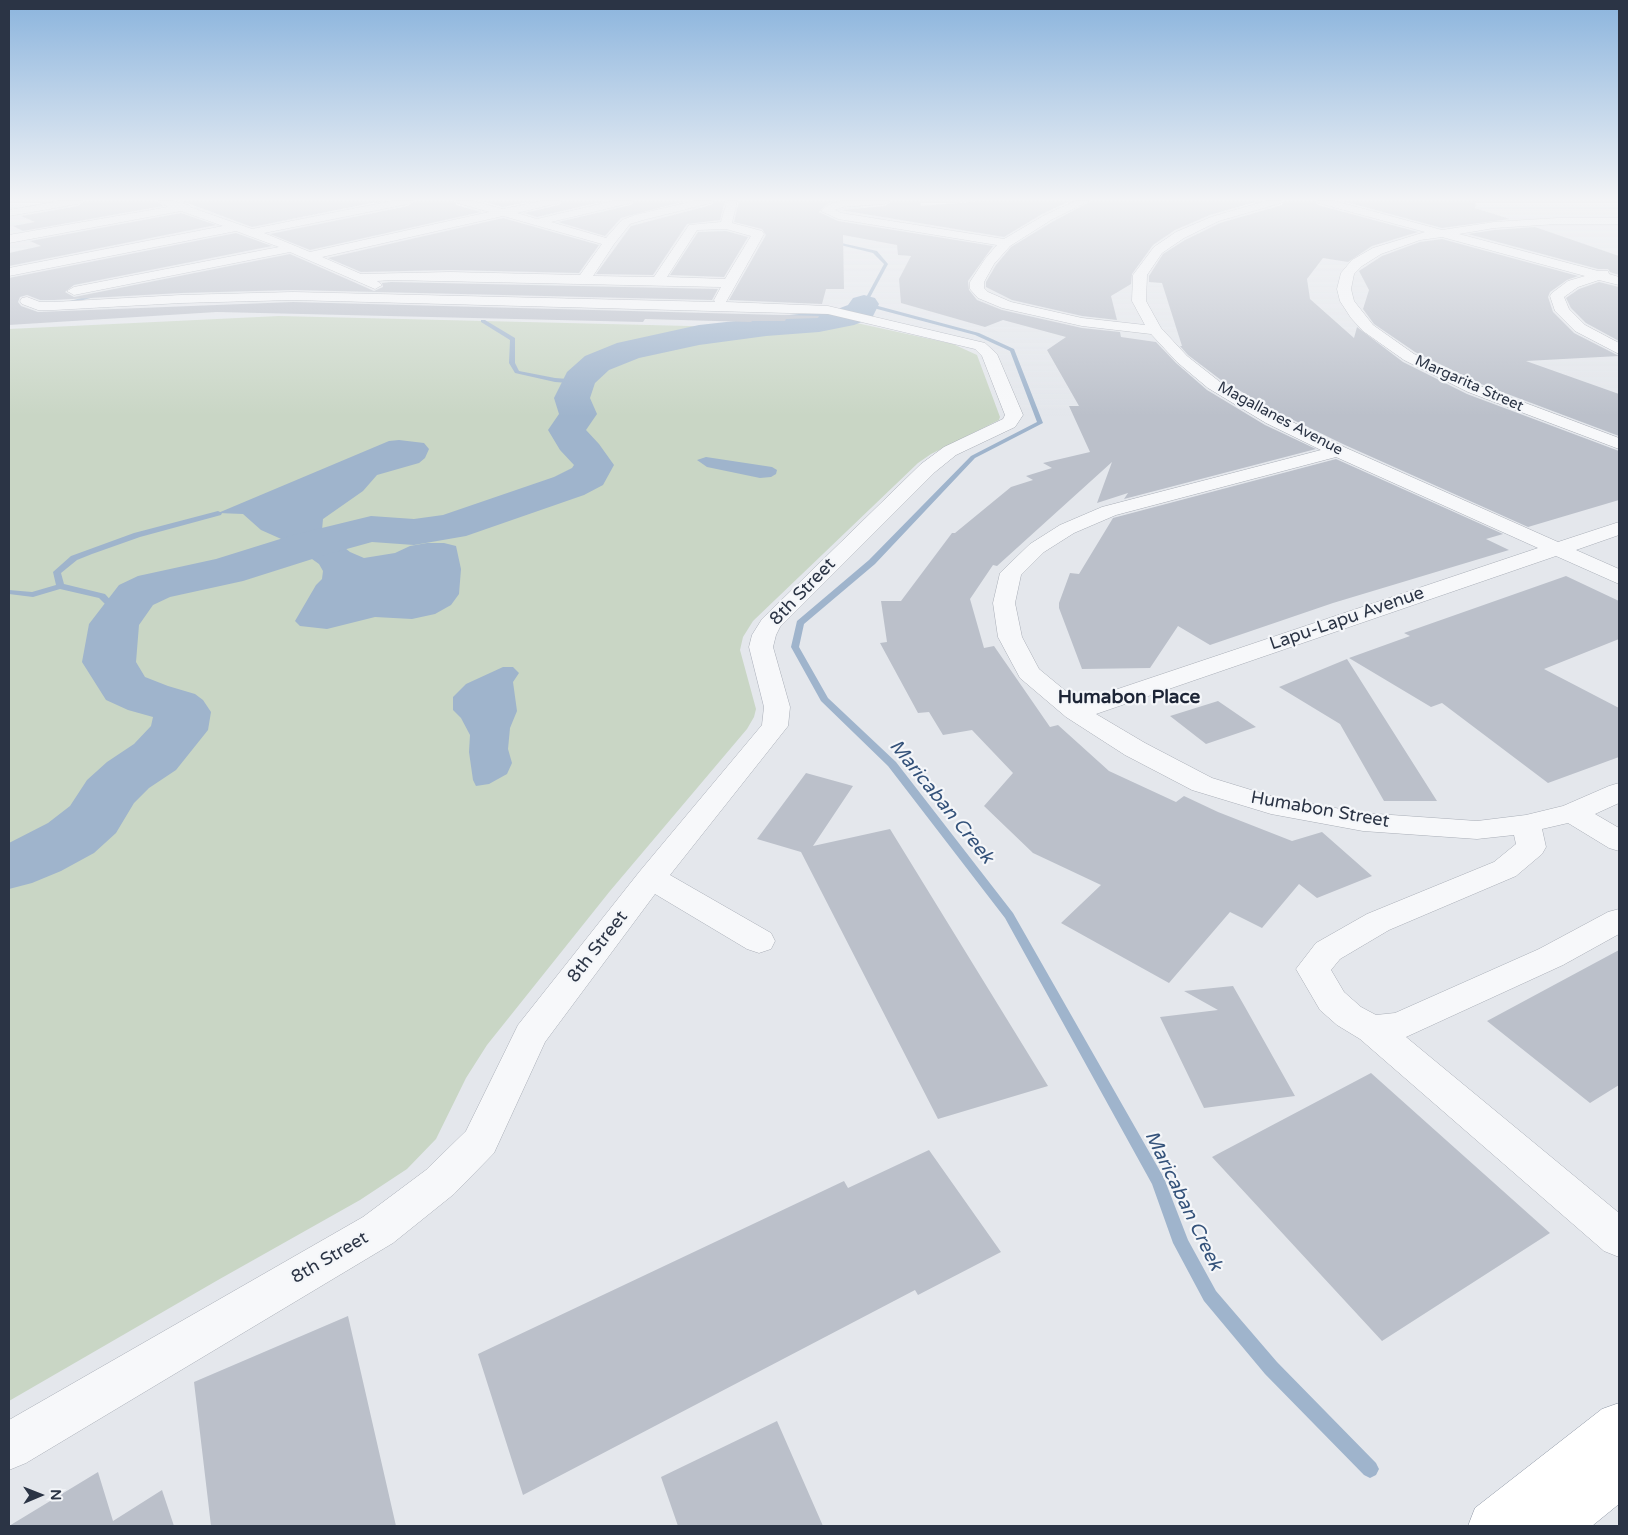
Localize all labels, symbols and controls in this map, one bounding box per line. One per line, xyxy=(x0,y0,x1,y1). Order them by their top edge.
street label: Margarita Street xyxy=(1412,352,1526,416)
street label: Magallanes Avenue xyxy=(1214,378,1346,460)
street label: 8th Street xyxy=(766,554,840,630)
street label: Lapu-Lapu Avenue xyxy=(1267,582,1427,656)
district label: Humabon Place xyxy=(1058,687,1200,709)
water label: Maricaban Creek xyxy=(884,735,998,869)
street label: Humabon Street xyxy=(1249,787,1391,833)
street label: 8th Street xyxy=(563,907,633,987)
water label: Maricaban Creek xyxy=(1139,1127,1227,1275)
street label: 8th Street xyxy=(288,1227,372,1289)
north arrow xyxy=(15,1470,65,1520)
text: N xyxy=(47,1489,64,1501)

